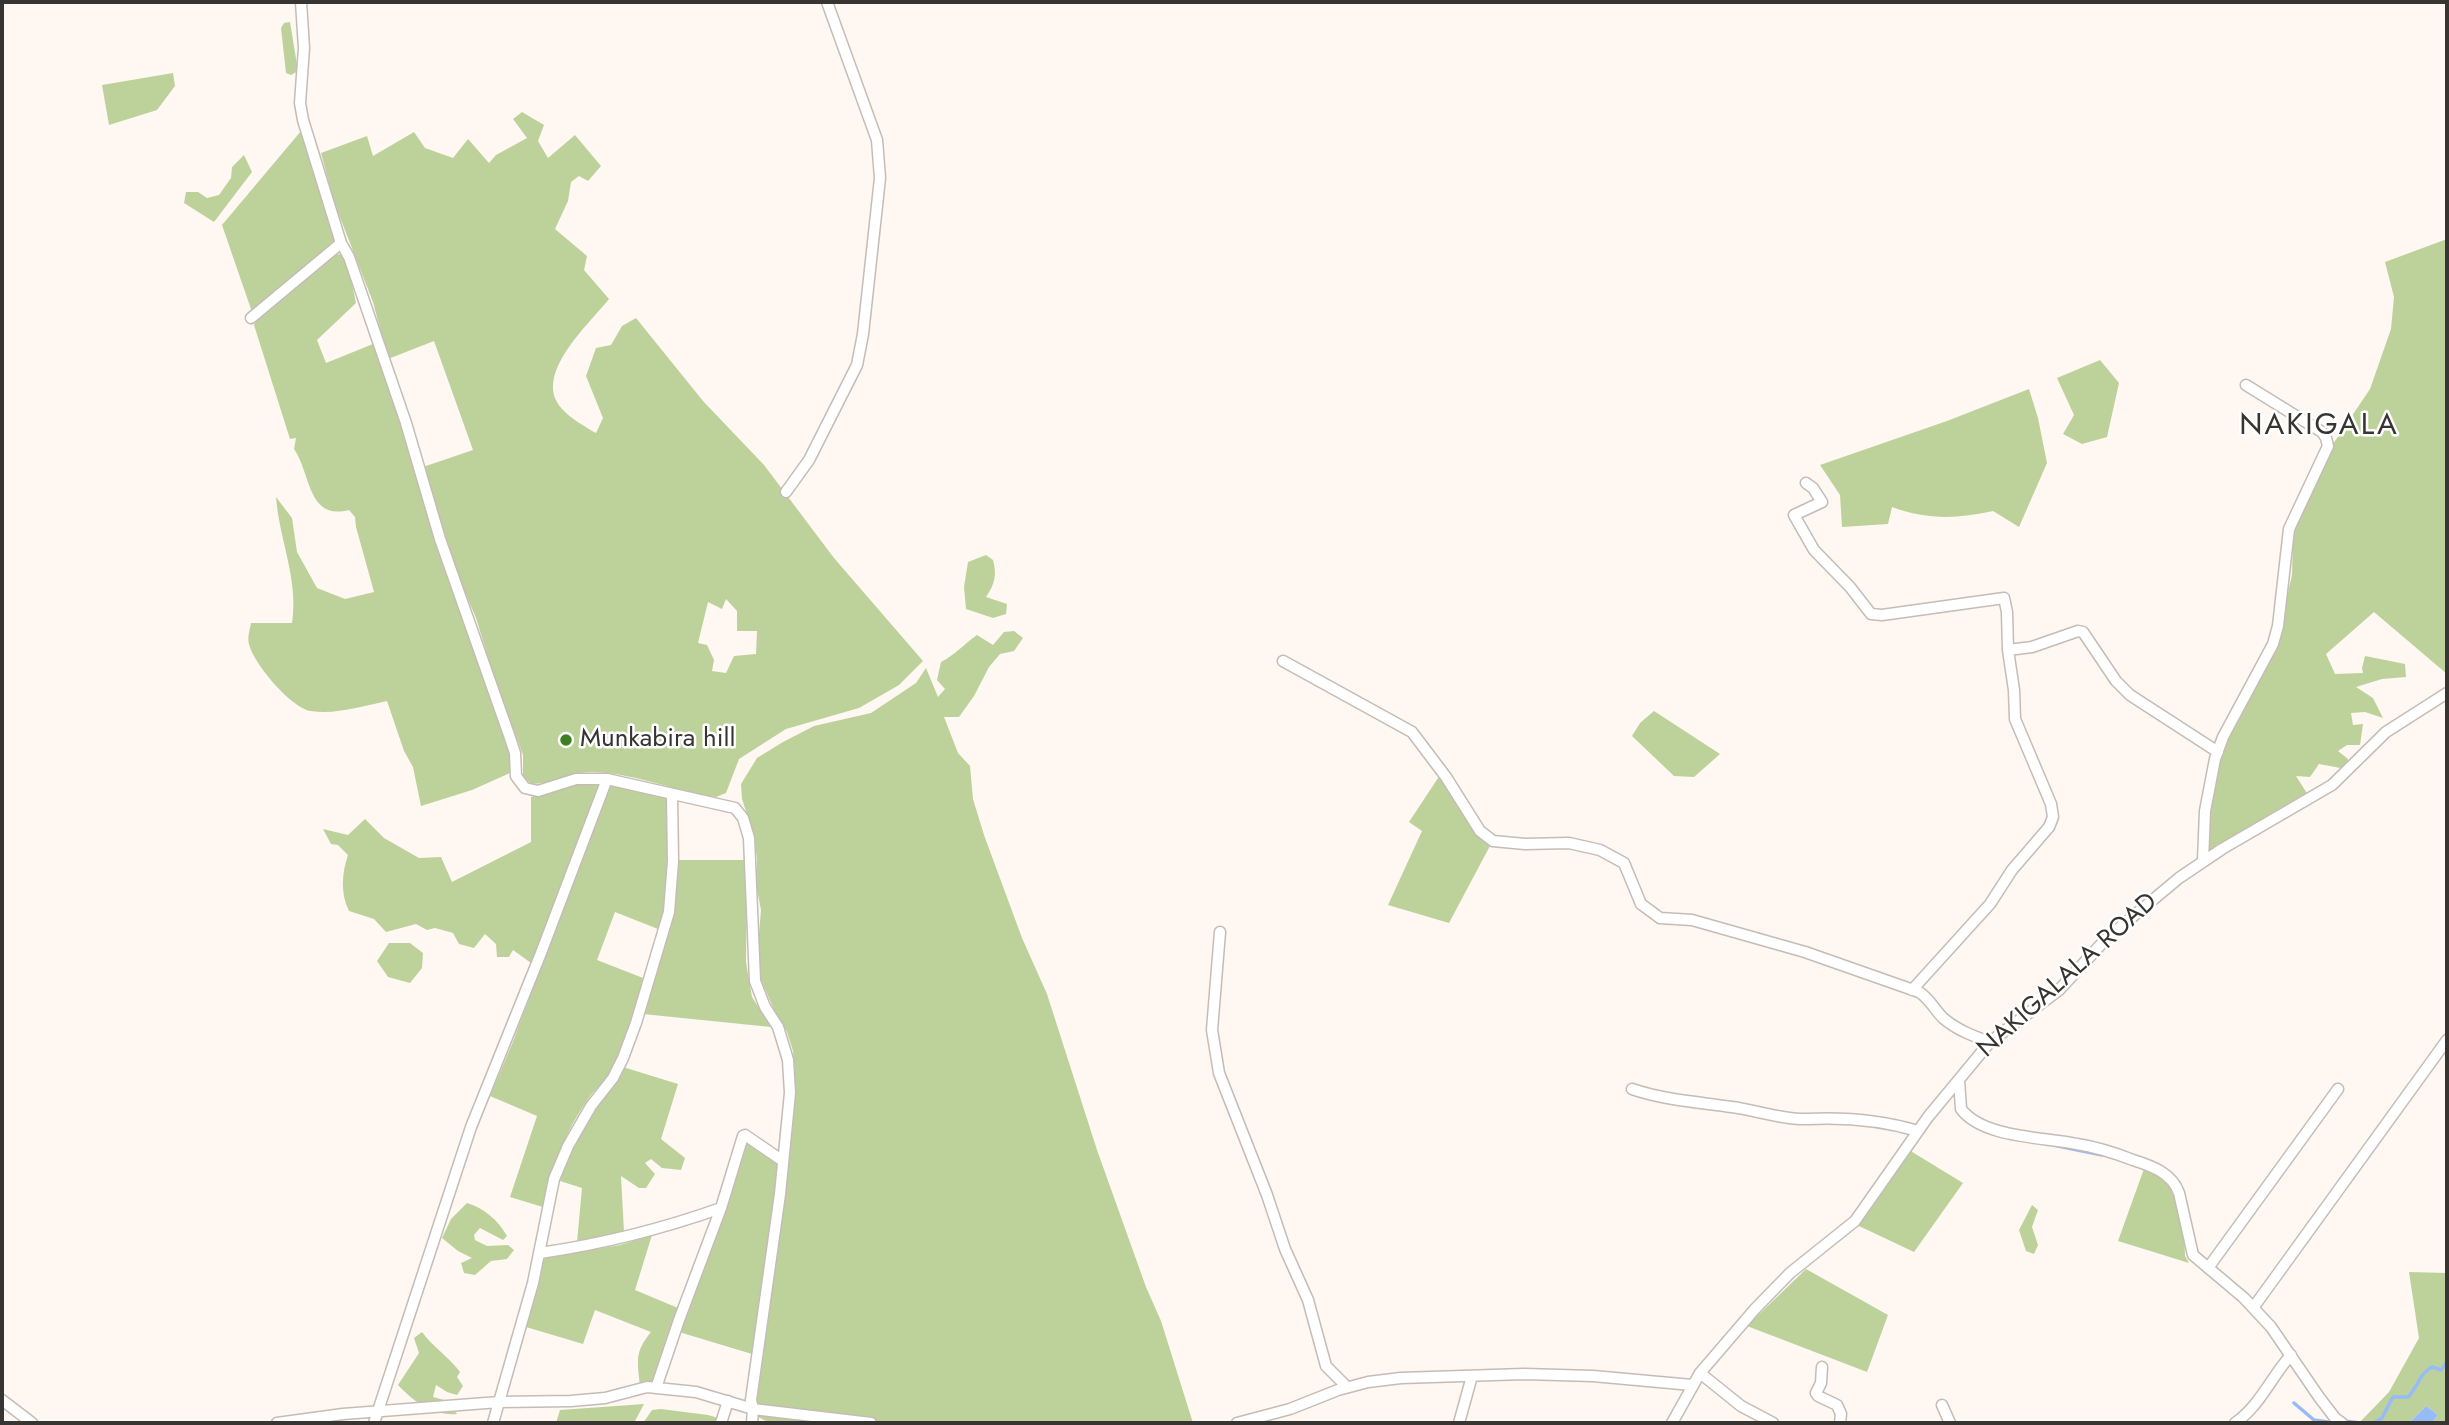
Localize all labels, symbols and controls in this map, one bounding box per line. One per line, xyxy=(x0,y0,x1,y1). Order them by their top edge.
district label: NAKIGALA xyxy=(2240,409,2398,445)
place label: Munkabira hill xyxy=(580,724,735,756)
marker: Munkabira hill xyxy=(558,732,574,748)
street label: NAKIGALALA ROAD xyxy=(1972,887,2164,1065)

